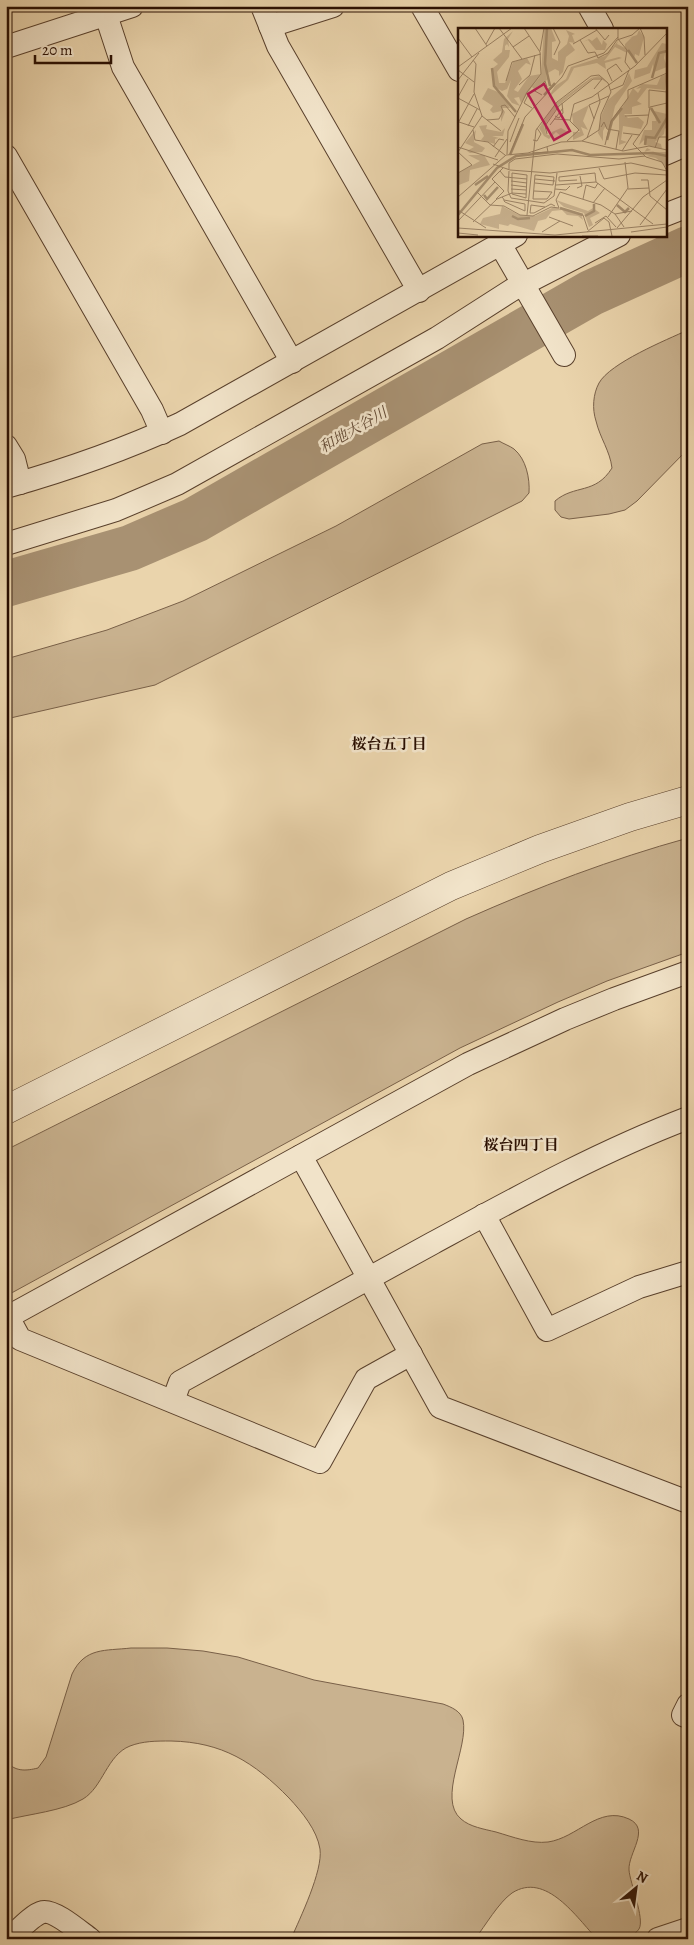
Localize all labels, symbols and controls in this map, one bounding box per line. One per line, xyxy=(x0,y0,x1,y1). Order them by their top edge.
inset map xyxy=(458,28,666,236)
scale bar xyxy=(35,32,111,64)
text: 20 m xyxy=(42,40,73,60)
water label: 和地大谷川 xyxy=(316,402,392,457)
district label: 桜台五丁目 xyxy=(351,734,427,754)
district label: 桜台四丁目 xyxy=(483,1135,559,1155)
north arrow xyxy=(612,1862,662,1912)
text: N xyxy=(633,1866,651,1888)

